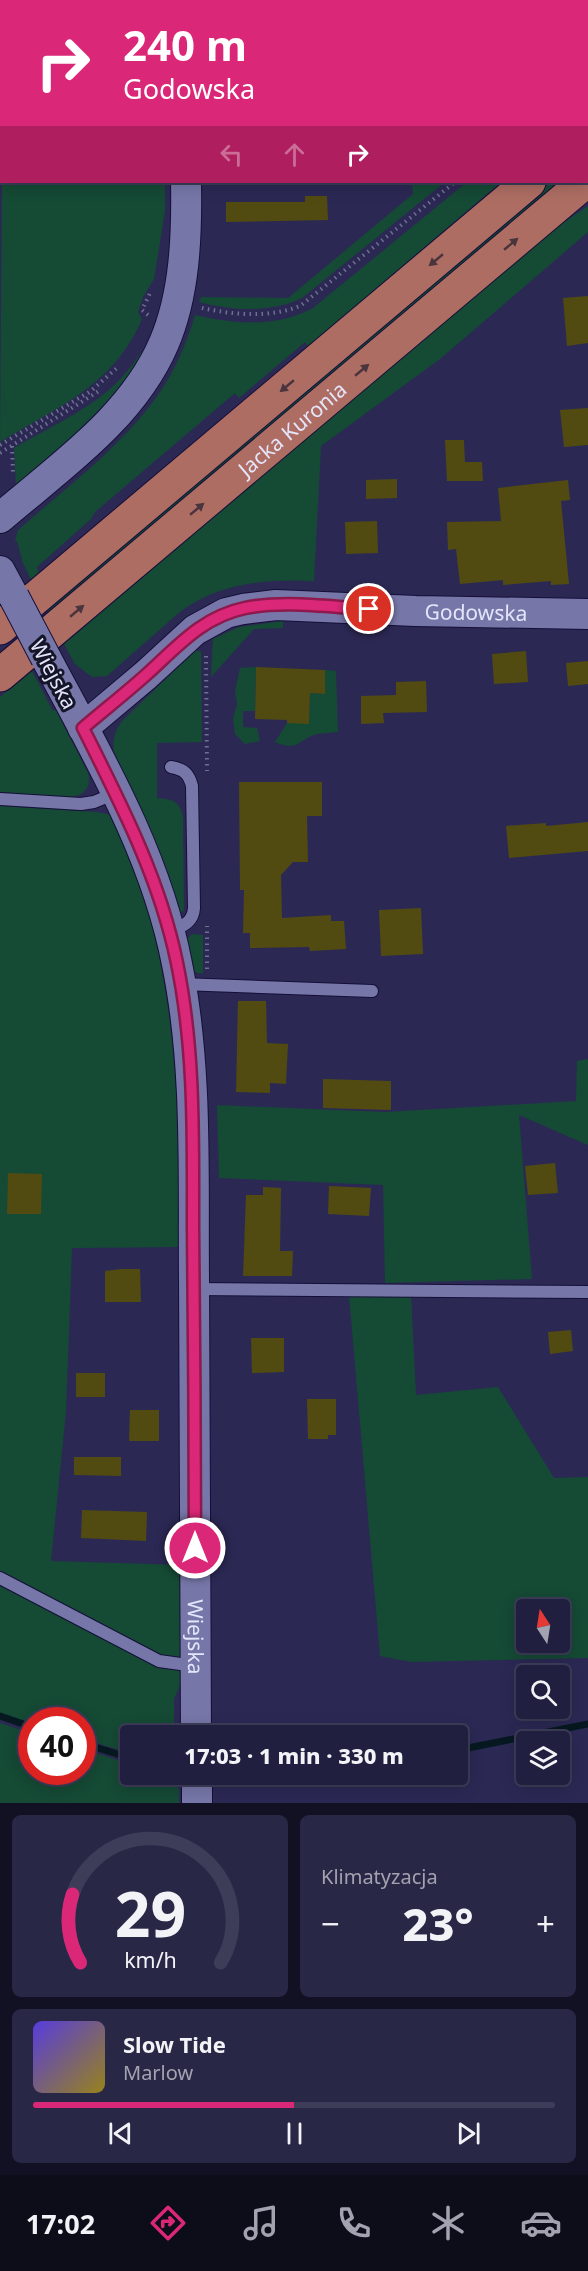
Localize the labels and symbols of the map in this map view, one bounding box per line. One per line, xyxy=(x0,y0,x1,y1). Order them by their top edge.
one-way arrow xyxy=(503,238,518,251)
one-way arrow xyxy=(429,253,444,266)
one-way arrow xyxy=(354,364,369,377)
street label: Jacka Kuronia xyxy=(231,375,352,484)
one-way arrow xyxy=(279,379,295,392)
one-way arrow xyxy=(189,503,205,516)
pin xyxy=(343,583,394,634)
street label: Godowska xyxy=(424,597,528,627)
one-way arrow xyxy=(69,604,85,617)
street label: Wiejska xyxy=(24,634,84,714)
position arrow xyxy=(163,1516,227,1580)
street label: Wiejska xyxy=(182,1599,210,1674)
north arrow xyxy=(516,1599,570,1653)
speed limit sign: 40 xyxy=(18,1707,96,1785)

